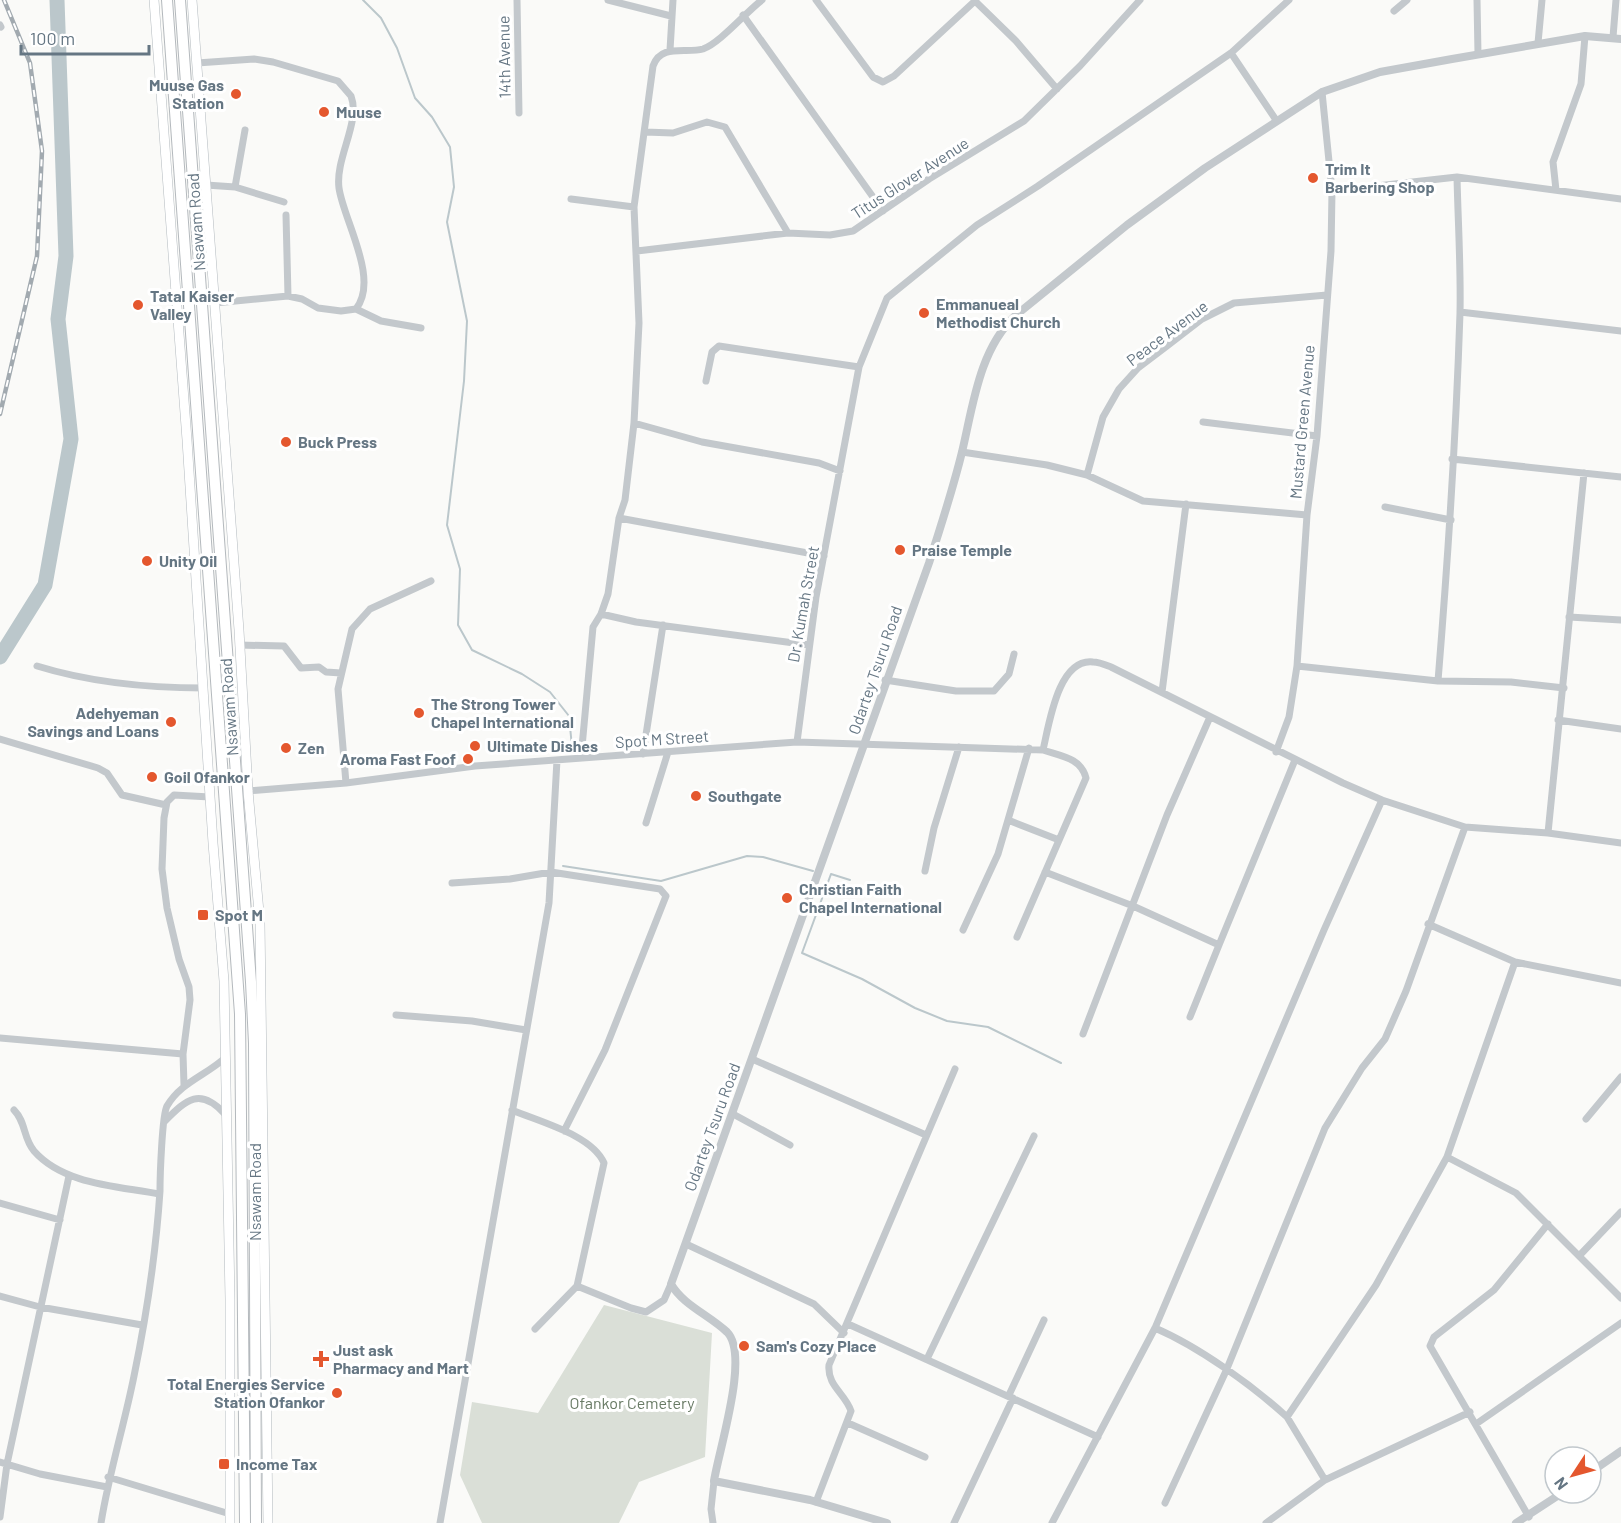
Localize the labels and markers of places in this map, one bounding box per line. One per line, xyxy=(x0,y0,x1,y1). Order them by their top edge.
place label: Muuse Gas Station xyxy=(149,75,224,112)
marker: Muuse Gas Station xyxy=(229,87,243,101)
place label: Muuse xyxy=(336,102,382,121)
marker: Muuse xyxy=(317,105,331,119)
place label: Trim It Barbering Shop xyxy=(1325,159,1434,196)
marker: Trim It Barbering Shop xyxy=(1306,171,1320,185)
place label: Tatal Kaiser Valley xyxy=(150,286,234,323)
place label: Emmanueal Methodist Church xyxy=(936,294,1061,331)
marker: Tatal Kaiser Valley xyxy=(131,298,145,312)
marker: Emmanueal Methodist Church xyxy=(917,306,931,320)
place label: Buck Press xyxy=(298,432,377,451)
marker: Buck Press xyxy=(279,435,293,449)
place label: Praise Temple xyxy=(912,540,1012,559)
marker: Praise Temple xyxy=(893,543,907,557)
place label: Unity Oil xyxy=(159,551,217,570)
marker: Unity Oil xyxy=(140,554,154,568)
place label: The Strong Tower Chapel International xyxy=(431,694,574,731)
place label: Adehyeman Savings and Loans xyxy=(27,703,159,740)
marker: The Strong Tower Chapel International xyxy=(412,706,426,720)
marker: Adehyeman Savings and Loans xyxy=(164,715,178,729)
place label: Ultimate Dishes xyxy=(487,736,598,755)
place label: Zen xyxy=(298,738,324,757)
marker: Ultimate Dishes xyxy=(468,739,482,753)
marker: Zen xyxy=(279,741,293,755)
place label: Aroma Fast Foof xyxy=(340,749,456,768)
marker: Aroma Fast Foof xyxy=(461,752,475,766)
place label: Goil Ofankor xyxy=(164,767,250,786)
marker: Goil Ofankor xyxy=(145,770,159,784)
place label: Southgate xyxy=(708,786,782,805)
marker: Southgate xyxy=(689,789,703,803)
place label: Christian Faith Chapel International xyxy=(799,879,942,916)
marker: Christian Faith Chapel International xyxy=(780,891,794,905)
place label: Spot M xyxy=(215,905,263,924)
marker: Spot M xyxy=(196,908,210,922)
place label: Sam's Cozy Place xyxy=(756,1336,877,1355)
marker: Sam's Cozy Place xyxy=(737,1339,751,1353)
place label: Just ask Pharmacy and Mart xyxy=(333,1340,469,1377)
marker: Just ask Pharmacy and Mart xyxy=(314,1352,328,1366)
place label: Total Energies Service Station Ofankor xyxy=(167,1374,325,1411)
marker: Total Energies Service Station Ofankor xyxy=(330,1386,344,1400)
place label: Income Tax xyxy=(236,1454,318,1473)
marker: Income Tax xyxy=(217,1457,231,1471)

